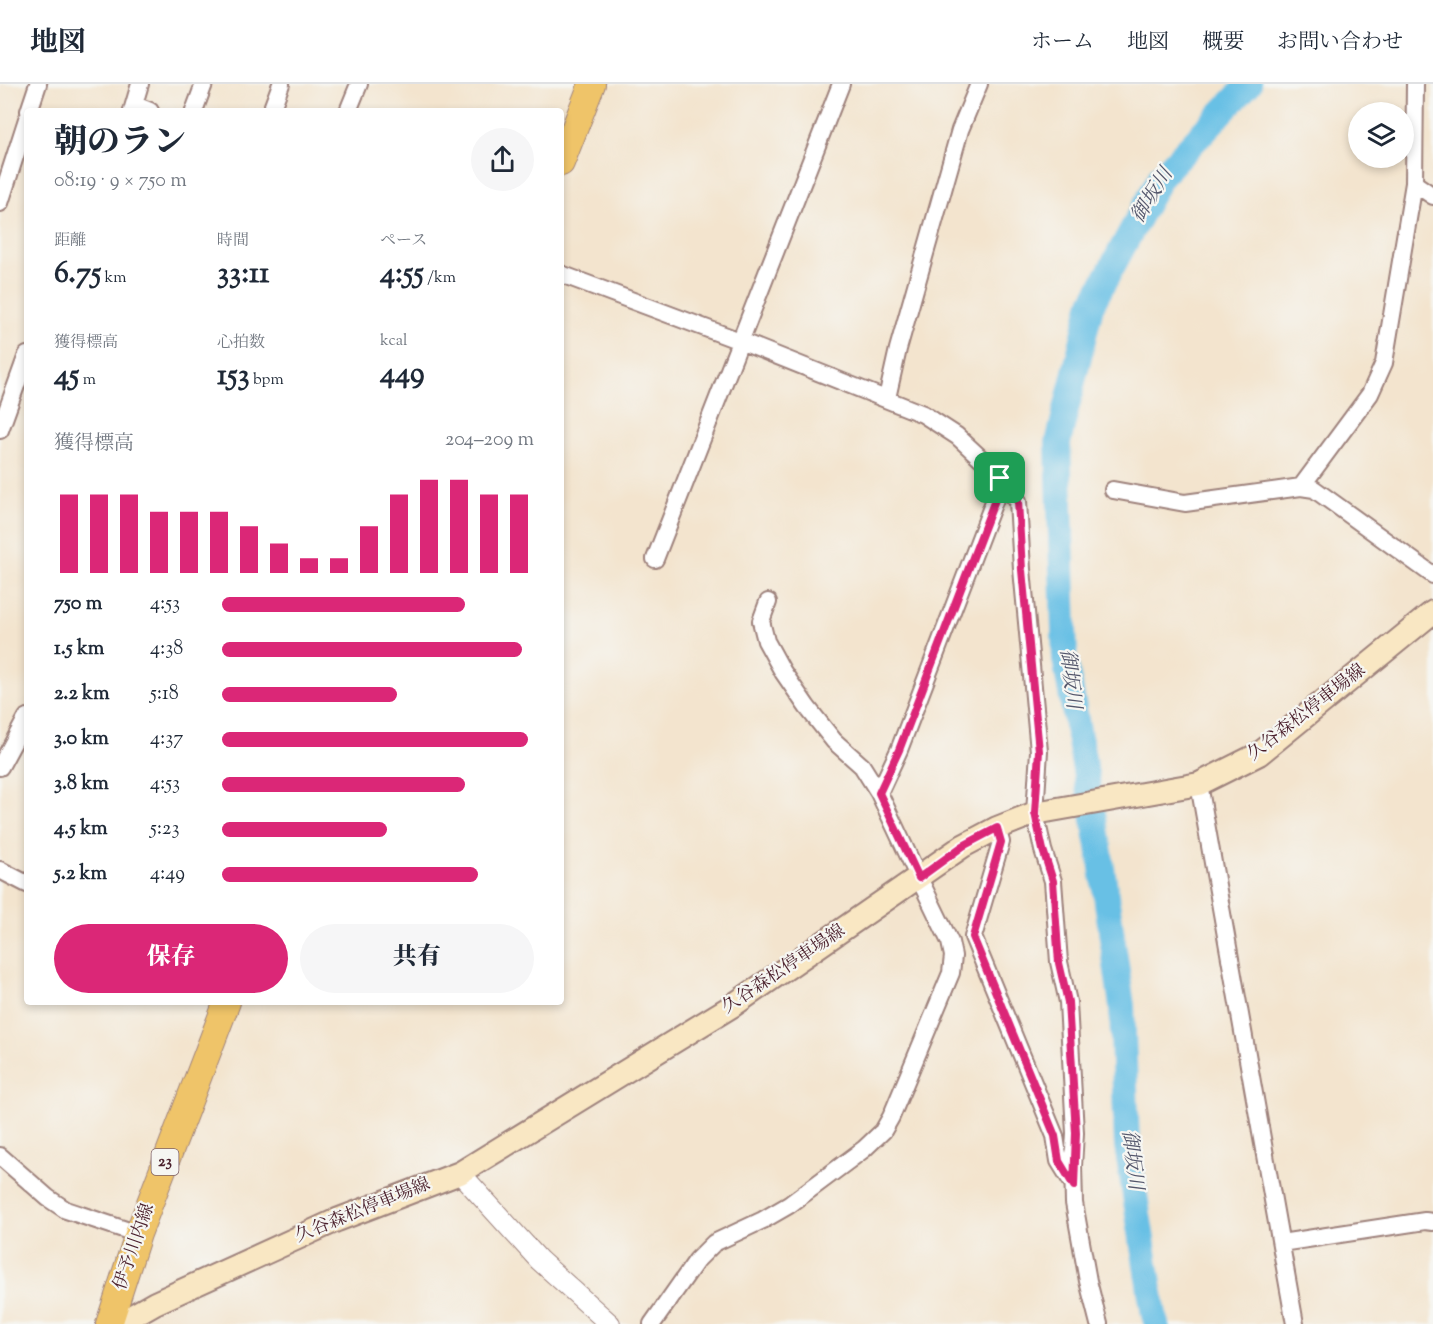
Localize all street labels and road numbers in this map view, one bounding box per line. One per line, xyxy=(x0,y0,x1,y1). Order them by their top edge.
street label: 久谷森松停車場線 xyxy=(1242,658,1372,768)
street label: 久谷森松停車場線 xyxy=(717,919,851,1021)
road number: 23 xyxy=(152,1149,178,1175)
street label: 久谷森松停車場線 xyxy=(291,1172,435,1250)
street label: 伊予川内線 xyxy=(108,1200,162,1294)

